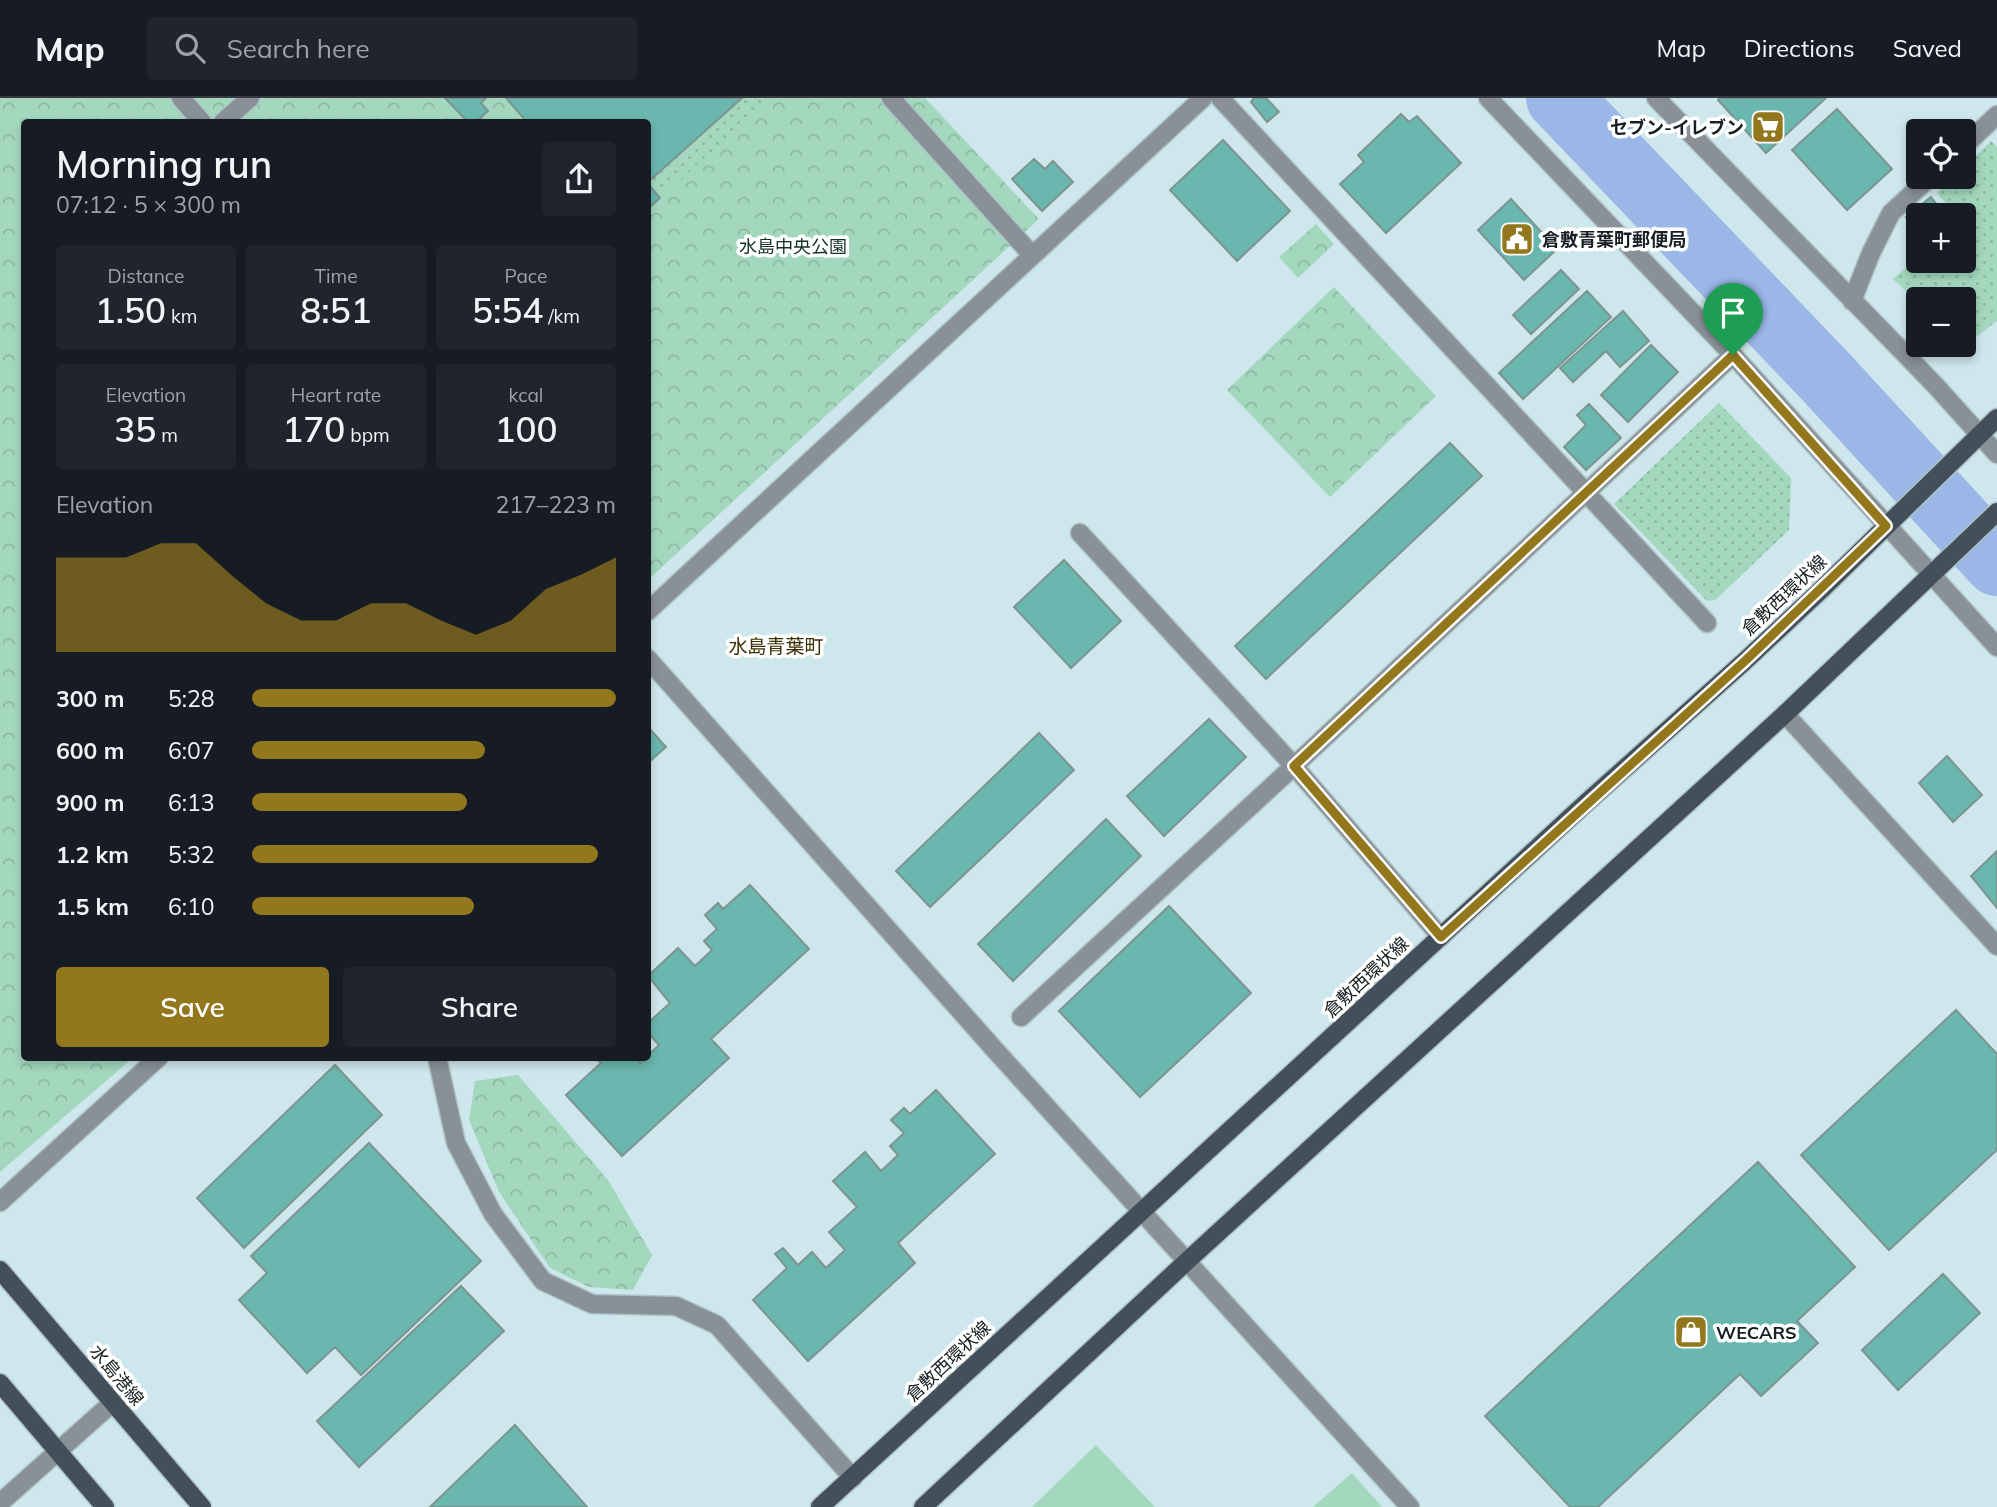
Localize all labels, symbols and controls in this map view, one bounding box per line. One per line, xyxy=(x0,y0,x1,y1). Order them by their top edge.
search box xyxy=(147,17,637,80)
text: Map xyxy=(35,28,105,69)
icon: search xyxy=(171,29,209,67)
text: Search here xyxy=(227,32,370,65)
text: Map xyxy=(1656,33,1706,63)
text: Directions xyxy=(1744,33,1855,63)
text: Saved xyxy=(1893,33,1962,63)
supermarket icon: セブン-イレブン xyxy=(1749,108,1787,146)
place label: セブン-イレブン xyxy=(1610,116,1744,139)
map controls xyxy=(1906,119,1976,357)
button: locate xyxy=(1906,119,1976,189)
text: Morning run xyxy=(56,140,272,188)
button: share xyxy=(542,142,616,216)
text: 07:12 · 5 × 300 m xyxy=(56,190,241,219)
button: + xyxy=(1906,203,1976,273)
public building icon: 倉敷青葉町郵便局 xyxy=(1498,220,1536,258)
place label: 倉敷青葉町郵便局 xyxy=(1542,228,1686,251)
park label: 水島中央公園 xyxy=(739,235,847,258)
text: Distance xyxy=(108,264,184,288)
text: Time xyxy=(314,264,358,288)
text: Pace xyxy=(505,264,547,288)
pin xyxy=(1703,283,1763,355)
button: − xyxy=(1906,287,1976,357)
text: 1.50 xyxy=(95,288,166,332)
text: 8:51 xyxy=(300,288,372,332)
text: 5:54 xyxy=(472,288,543,332)
icon: arrive xyxy=(1714,294,1752,332)
text: km xyxy=(166,304,197,328)
text: /km xyxy=(543,304,580,328)
text: Elevation xyxy=(106,383,186,407)
text: Heart rate xyxy=(291,383,381,407)
text: kcal xyxy=(509,383,543,407)
text: 35 xyxy=(114,407,156,451)
text: 170 xyxy=(282,407,345,451)
text: 100 xyxy=(494,407,558,451)
text: m xyxy=(156,423,178,447)
text: bpm xyxy=(345,423,390,447)
text: Elevation xyxy=(56,490,153,519)
text: 217–223 m xyxy=(495,490,616,519)
street label: 倉敷西環状線 xyxy=(1737,550,1831,640)
district label: 水島青葉町 xyxy=(728,634,824,658)
text: 300 m xyxy=(56,684,124,713)
text: 5:28 xyxy=(168,684,215,713)
text: 600 m xyxy=(56,736,124,765)
text: 6:07 xyxy=(168,736,215,765)
text: 900 m xyxy=(56,788,124,817)
text: 6:13 xyxy=(168,788,215,817)
text: 1.2 km xyxy=(56,840,129,869)
text: 5:32 xyxy=(168,840,215,869)
text: 1.5 km xyxy=(56,892,129,921)
text: 6:10 xyxy=(168,892,215,921)
street label: 倉敷西環状線 xyxy=(1319,932,1413,1022)
button: Save xyxy=(56,967,329,1047)
button: Share xyxy=(343,967,616,1047)
shop icon: WECARS xyxy=(1672,1313,1710,1351)
street label: 倉敷西環状線 xyxy=(901,1316,995,1406)
place label: WECARS xyxy=(1716,1321,1797,1344)
street label: 水島港線 xyxy=(85,1340,149,1410)

